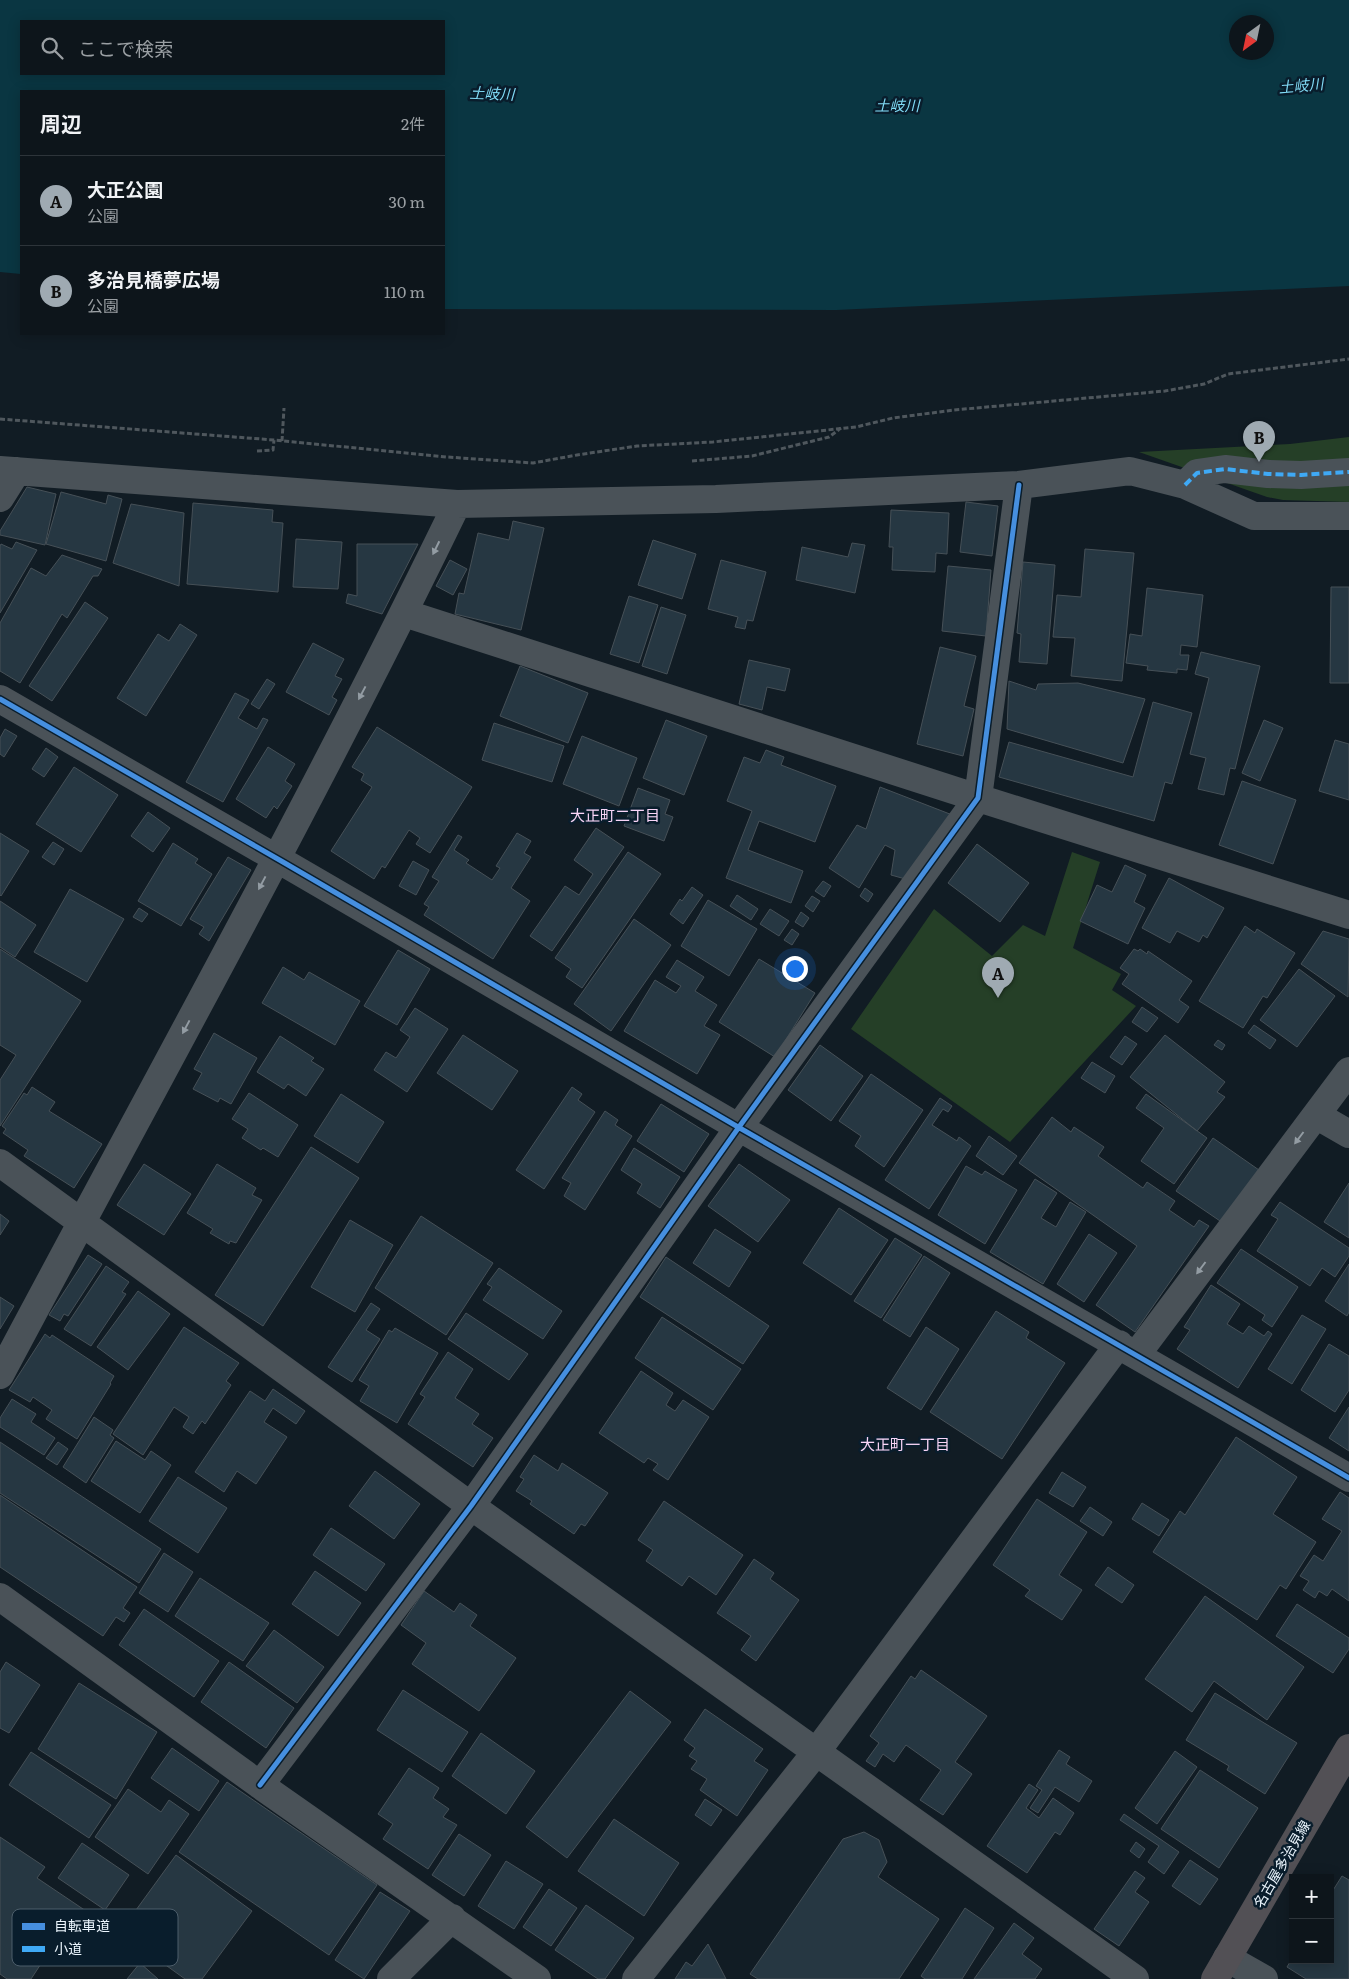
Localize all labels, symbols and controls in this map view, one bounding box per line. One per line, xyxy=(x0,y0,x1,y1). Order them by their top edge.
north arrow xyxy=(1229,15,1274,60)
search box xyxy=(20,20,445,75)
icon: search xyxy=(38,34,66,62)
text: ここで検索 xyxy=(78,34,173,62)
water label: 土岐川 xyxy=(1277,71,1326,98)
water label: 土岐川 xyxy=(469,80,517,105)
water label: 土岐川 xyxy=(874,93,921,116)
text: 周辺 xyxy=(40,107,82,138)
text: 2件 xyxy=(401,111,425,135)
text: 大正公園 xyxy=(87,175,163,203)
text: A xyxy=(50,189,62,213)
text: 30 m xyxy=(388,189,425,213)
text: 公園 xyxy=(87,203,119,227)
text: 多治見橋夢広場 xyxy=(87,265,220,293)
text: B xyxy=(50,279,62,303)
text: 110 m xyxy=(384,279,425,303)
text: 公園 xyxy=(87,293,119,317)
pin: B xyxy=(1243,421,1275,462)
one-way arrow xyxy=(432,541,440,555)
one-way arrow xyxy=(358,686,366,700)
district label: 大正町二丁目 xyxy=(570,803,660,826)
one-way arrow xyxy=(258,876,266,891)
your location xyxy=(782,956,808,982)
pin: A xyxy=(982,957,1014,998)
one-way arrow xyxy=(181,1020,190,1033)
one-way arrow xyxy=(1293,1131,1304,1144)
one-way arrow xyxy=(1196,1261,1206,1275)
district label: 大正町一丁目 xyxy=(860,1432,950,1455)
street label: 名古屋多治見線 xyxy=(1248,1816,1314,1911)
map controls xyxy=(1289,1874,1334,1964)
button: + xyxy=(1289,1874,1334,1919)
legend xyxy=(12,1909,178,1966)
text: 自転車道 xyxy=(54,1915,110,1935)
button: − xyxy=(1289,1919,1334,1964)
text: 小道 xyxy=(54,1938,82,1958)

